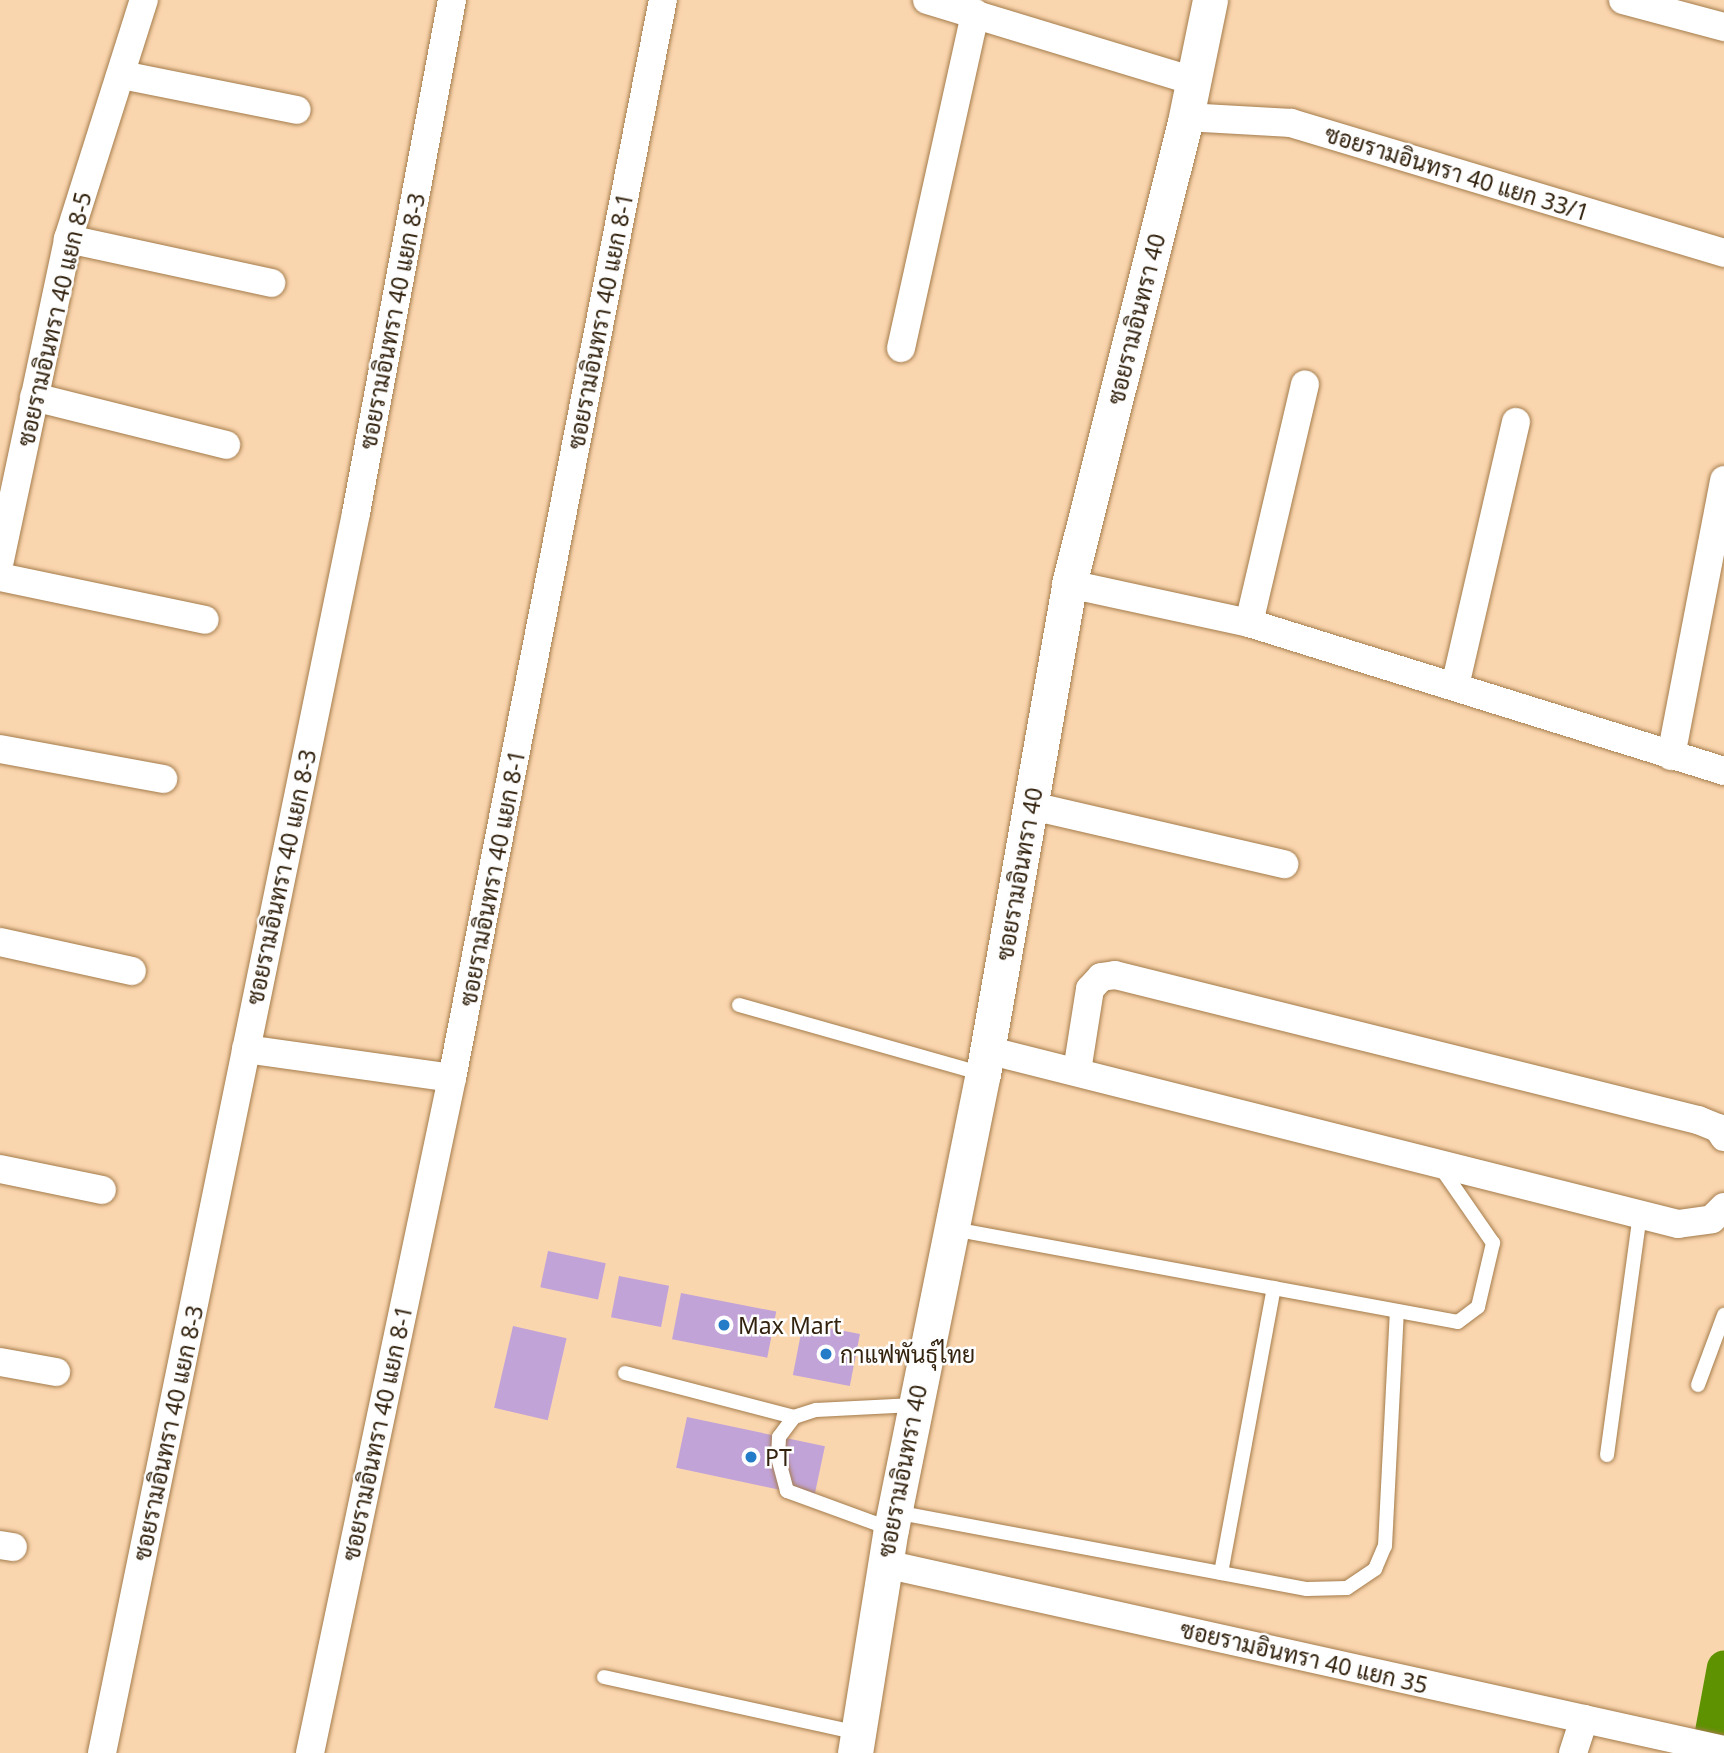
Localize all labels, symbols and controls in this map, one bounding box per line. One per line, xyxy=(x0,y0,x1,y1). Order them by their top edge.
street label: ซอยรามอินทรา 40 แยก 33/1 xyxy=(1322,120,1592,226)
street label: ซอยรามอินทรา 40 แยก 8-5 xyxy=(11,189,97,449)
street label: ซอยรามอินทรา 40 แยก 8-3 xyxy=(354,191,430,451)
street label: ซอยรามอินทรา 40 แยก 8-1 xyxy=(562,191,638,451)
street label: ซอยรามอินทรา 40 xyxy=(1101,231,1171,407)
street label: ซอยรามอินทรา 40 แยก 8-3 xyxy=(240,747,322,1007)
street label: ซอยรามอินทรา 40 แยก 8-1 xyxy=(454,748,530,1008)
street label: ซอยรามอินทรา 40 xyxy=(990,785,1048,963)
street label: ซอยรามอินทรา 40 แยก 8-3 xyxy=(127,1303,209,1563)
street label: ซอยรามอินทรา 40 แยก 8-1 xyxy=(336,1303,418,1563)
place label: Max Mart xyxy=(738,1311,841,1339)
marker: Max Mart xyxy=(716,1317,732,1333)
place label: กาแฟพันธุ์ไทย xyxy=(840,1340,975,1368)
marker: กาแฟพันธุ์ไทย xyxy=(818,1346,834,1362)
street label: ซอยรามอินทรา 40 xyxy=(872,1382,932,1560)
place label: PT xyxy=(765,1443,792,1471)
marker: PT xyxy=(743,1449,759,1465)
street label: ซอยรามอินทรา 40 แยก 35 xyxy=(1178,1615,1430,1699)

